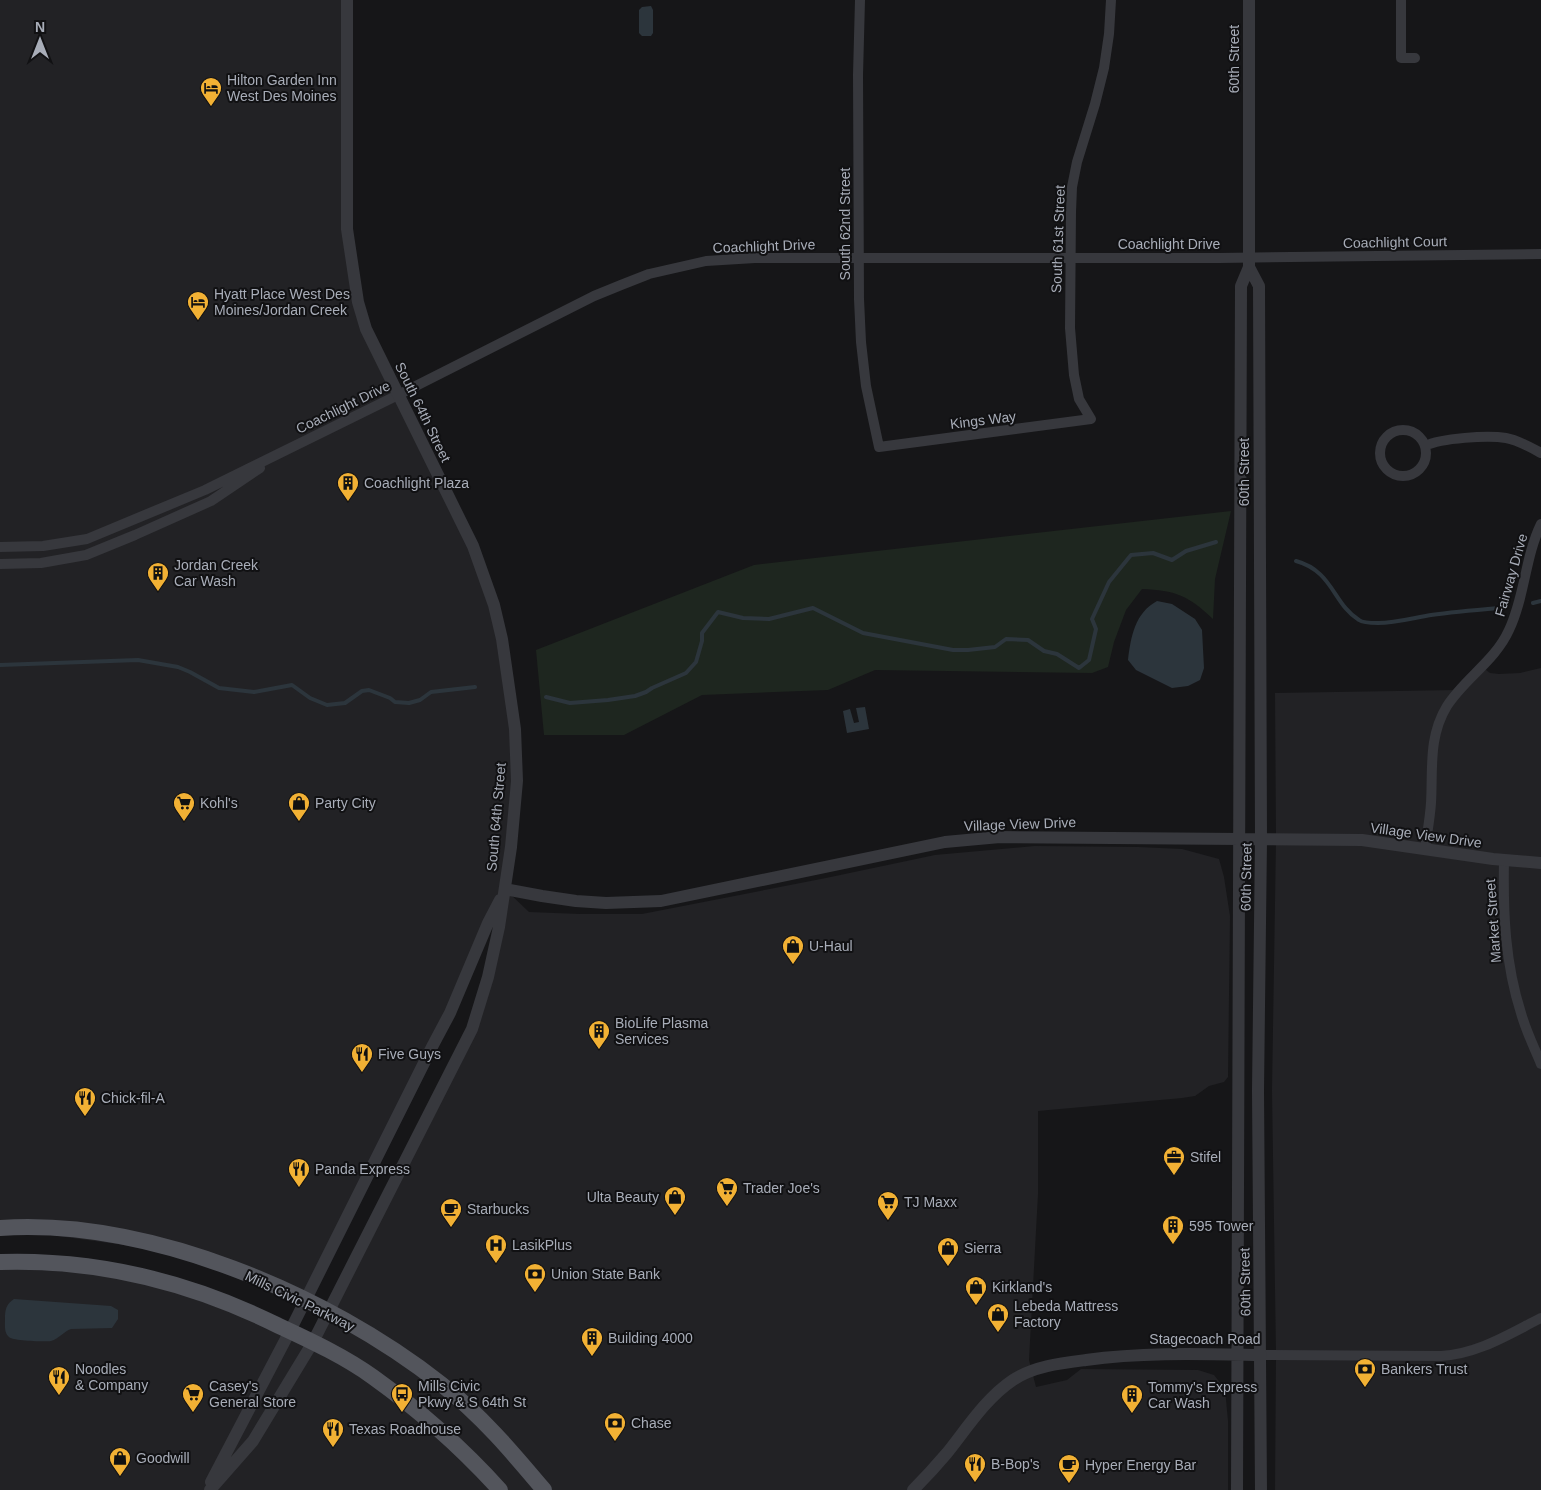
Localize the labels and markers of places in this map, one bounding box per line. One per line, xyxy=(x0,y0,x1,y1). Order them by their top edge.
place label: Hilton Garden Inn West Des Moines xyxy=(227,72,337,104)
hotel icon: Hilton Garden Inn West Des Moines xyxy=(199,76,223,107)
place label: Hyatt Place West Des Moines/Jordan Creek xyxy=(214,286,350,318)
hotel icon: Hyatt Place West Des Moines/Jordan Creek xyxy=(186,290,210,321)
building icon: Coachlight Plaza xyxy=(336,471,360,502)
place label: Coachlight Plaza xyxy=(364,475,469,491)
place label: Jordan Creek Car Wash xyxy=(174,557,259,589)
building icon: Jordan Creek Car Wash xyxy=(146,561,170,592)
supermarket icon: Kohl's xyxy=(172,791,196,822)
shop icon: Party City xyxy=(287,791,311,822)
place label: Kohl's xyxy=(200,795,238,811)
place label: Party City xyxy=(315,795,376,811)
shop icon: U-Haul xyxy=(781,934,805,965)
place label: U-Haul xyxy=(809,938,853,954)
place label: BioLife Plasma Services xyxy=(615,1015,709,1047)
building icon: BioLife Plasma Services xyxy=(587,1019,611,1050)
restaurant icon: Five Guys xyxy=(350,1042,374,1073)
place label: Five Guys xyxy=(378,1046,441,1062)
restaurant icon: Chick-fil-A xyxy=(73,1086,97,1117)
place label: Chick-fil-A xyxy=(101,1090,165,1106)
office icon: Stifel xyxy=(1162,1145,1186,1176)
place label: Stifel xyxy=(1190,1149,1221,1165)
restaurant icon: Panda Express xyxy=(287,1157,311,1188)
place label: Panda Express xyxy=(315,1161,410,1177)
supermarket icon: Trader Joe's xyxy=(715,1176,739,1207)
place label: Trader Joe's xyxy=(743,1180,820,1196)
shop icon: Ulta Beauty xyxy=(663,1185,687,1216)
place label: Ulta Beauty xyxy=(587,1189,659,1205)
supermarket icon: TJ Maxx xyxy=(876,1190,900,1221)
place label: TJ Maxx xyxy=(904,1194,957,1210)
cafe icon: Starbucks xyxy=(439,1197,463,1228)
place label: Starbucks xyxy=(467,1201,529,1217)
building icon: 595 Tower xyxy=(1161,1214,1185,1245)
place label: 595 Tower xyxy=(1189,1218,1254,1234)
hospital icon: LasikPlus xyxy=(484,1233,508,1264)
shop icon: Sierra xyxy=(936,1236,960,1267)
place label: LasikPlus xyxy=(512,1237,572,1253)
place label: Sierra xyxy=(964,1240,1002,1256)
bank icon: Union State Bank xyxy=(523,1262,547,1293)
place label: Union State Bank xyxy=(551,1266,661,1282)
shop icon: Kirkland's xyxy=(964,1275,988,1306)
place label: Kirkland's xyxy=(992,1279,1052,1295)
place label: Lebeda Mattress Factory xyxy=(1014,1298,1118,1330)
shop icon: Lebeda Mattress Factory xyxy=(986,1302,1010,1333)
building icon: Building 4000 xyxy=(580,1326,604,1357)
place label: Building 4000 xyxy=(608,1330,693,1346)
bank icon: Bankers Trust xyxy=(1353,1357,1377,1388)
place label: Noodles & Company xyxy=(75,1361,148,1393)
place label: Bankers Trust xyxy=(1381,1361,1467,1377)
restaurant icon: Noodles & Company xyxy=(47,1365,71,1396)
place label: Casey's General Store xyxy=(209,1378,296,1410)
place label: Mills Civic Pkwy & S 64th St xyxy=(418,1378,526,1410)
place label: Tommy's Express Car Wash xyxy=(1148,1379,1257,1411)
supermarket icon: Casey's General Store xyxy=(181,1382,205,1413)
bus stop icon: Mills Civic Pkwy & S 64th St xyxy=(390,1382,414,1413)
building icon: Tommy's Express Car Wash xyxy=(1120,1383,1144,1414)
bank icon: Chase xyxy=(603,1411,627,1442)
place label: Chase xyxy=(631,1415,672,1431)
restaurant icon: Texas Roadhouse xyxy=(321,1417,345,1448)
place label: Texas Roadhouse xyxy=(349,1421,461,1437)
shop icon: Goodwill xyxy=(108,1446,132,1477)
place label: Goodwill xyxy=(136,1450,190,1466)
restaurant icon: B-Bop's xyxy=(963,1452,987,1483)
cafe icon: Hyper Energy Bar xyxy=(1057,1453,1081,1484)
place label: B-Bop's xyxy=(991,1456,1040,1472)
place label: Hyper Energy Bar xyxy=(1085,1457,1197,1473)

